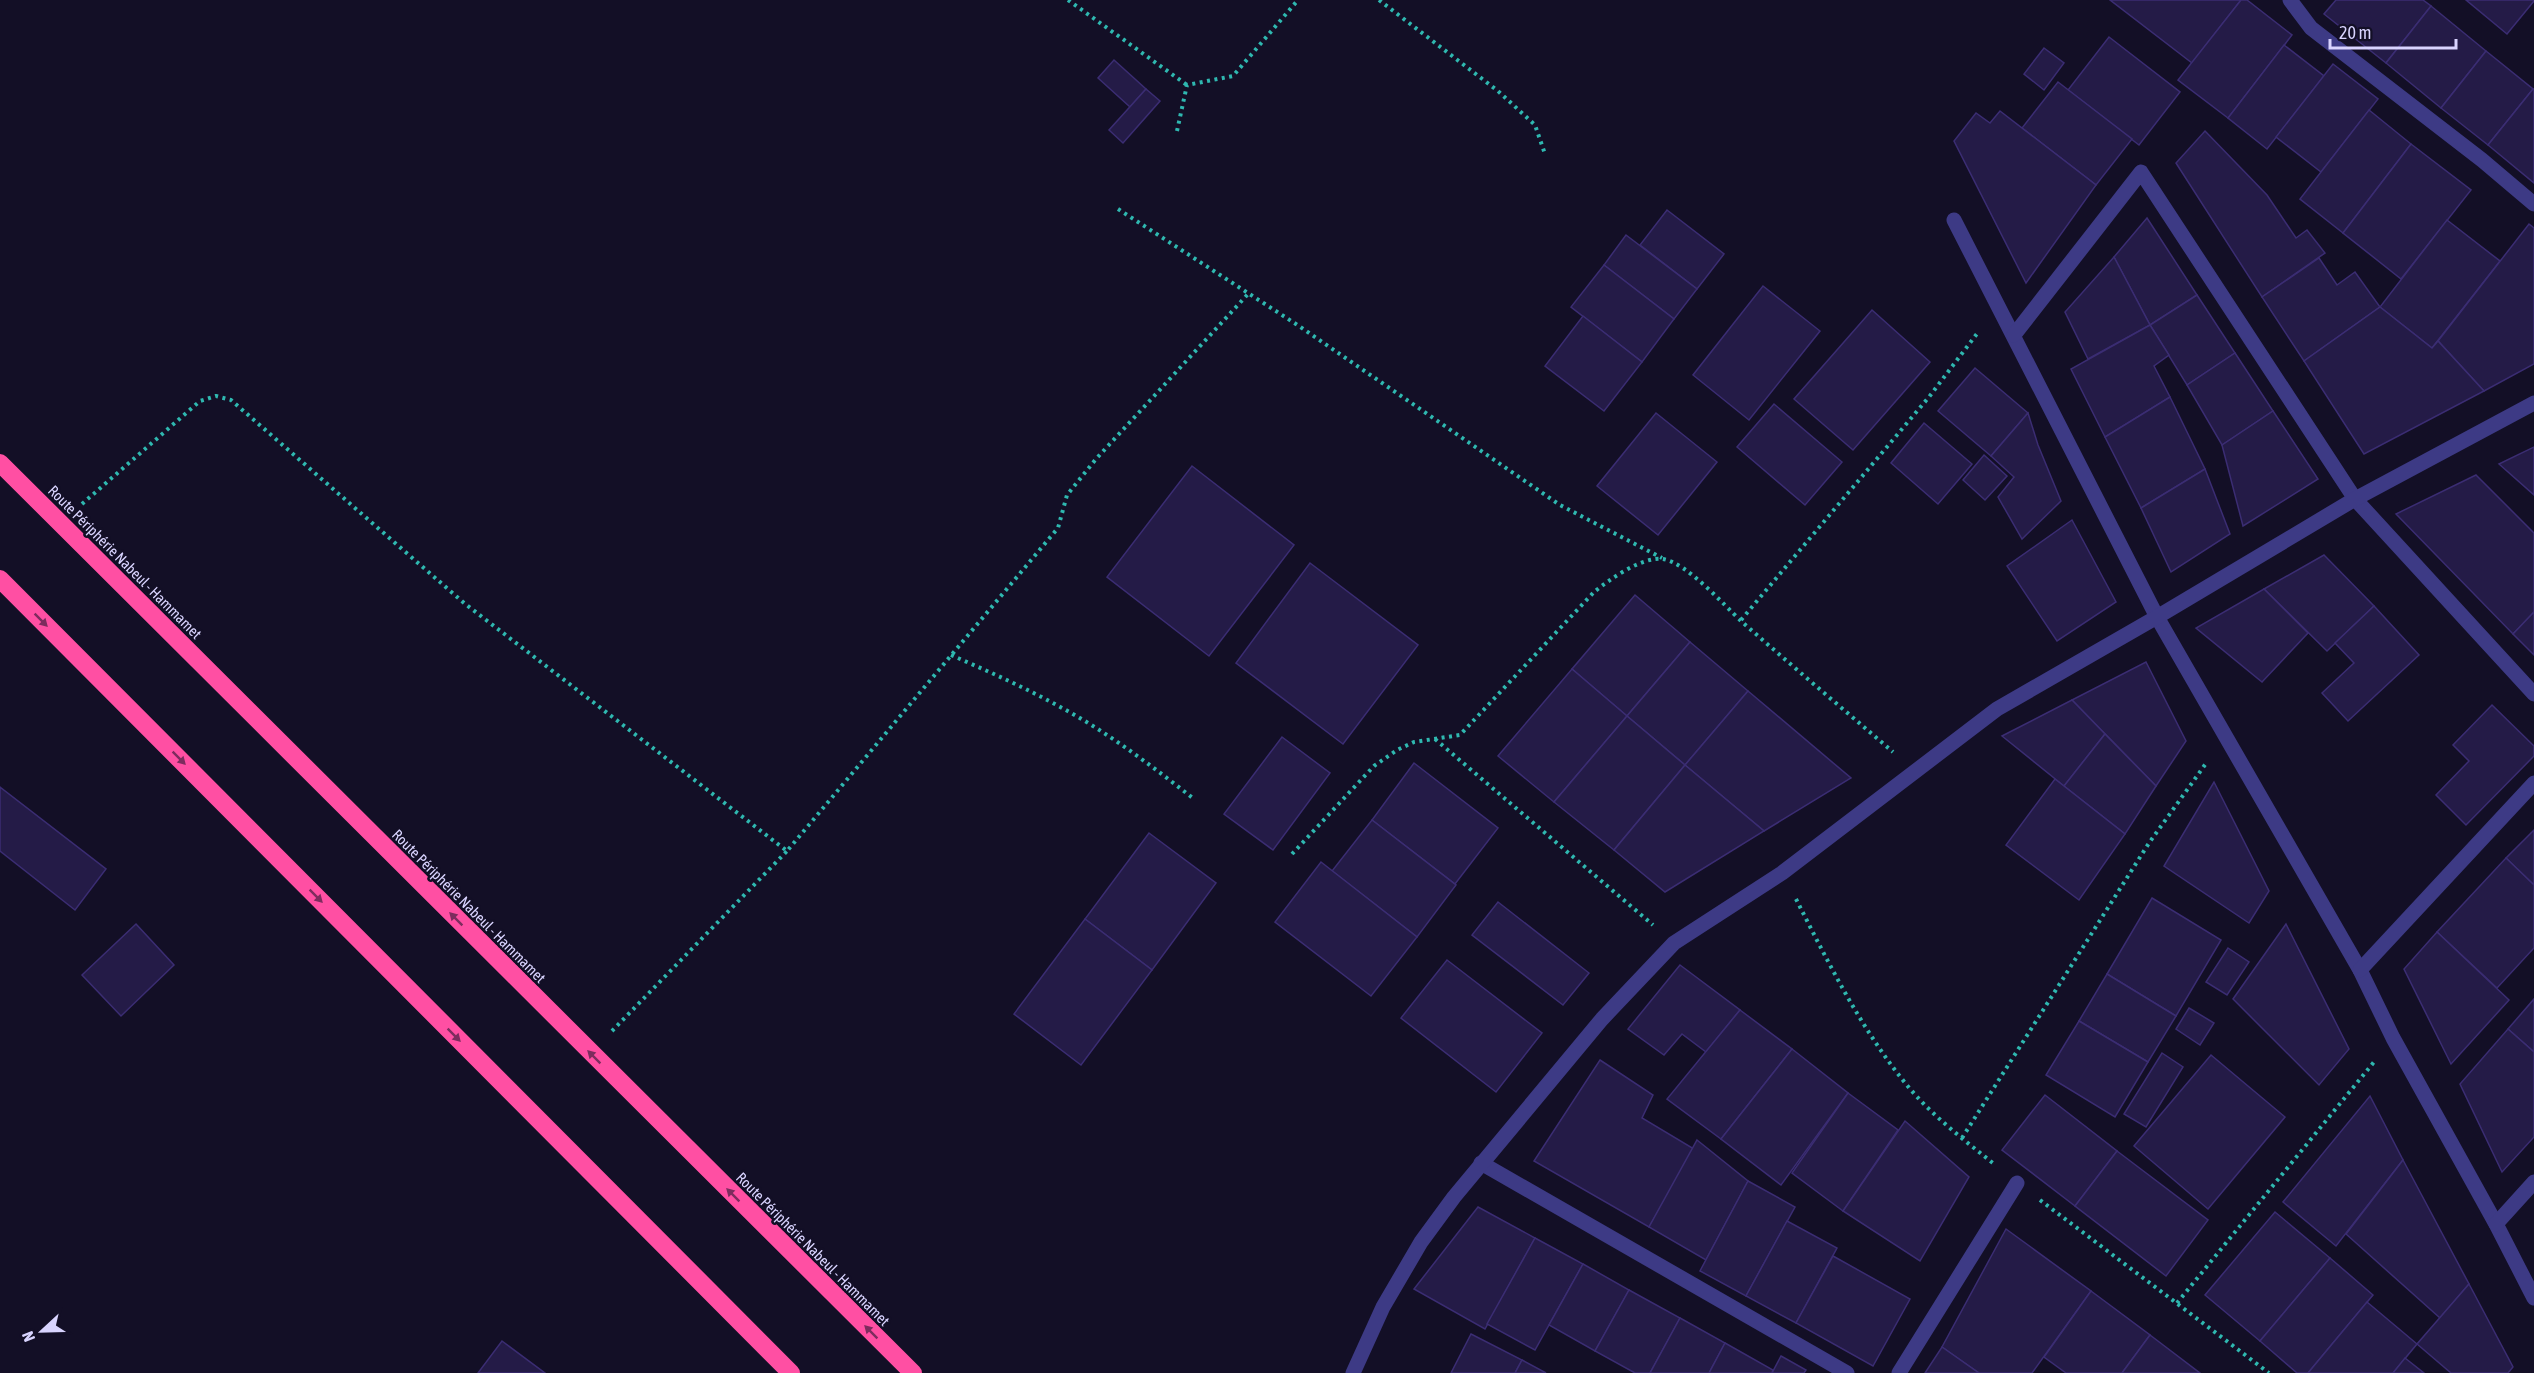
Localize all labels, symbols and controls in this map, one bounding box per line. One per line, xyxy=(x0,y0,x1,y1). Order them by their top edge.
scale bar xyxy=(2330,12,2456,50)
text: 20 m xyxy=(2339,22,2371,43)
street label: Route Périphérie Nabeul - Hammamet xyxy=(45,482,205,642)
one-way arrow xyxy=(34,613,48,627)
one-way arrow xyxy=(171,751,185,765)
street label: Route Périphérie Nabeul - Hammamet xyxy=(389,826,549,986)
one-way arrow xyxy=(309,889,323,903)
one-way arrow xyxy=(450,913,464,927)
one-way arrow xyxy=(447,1027,461,1042)
one-way arrow xyxy=(588,1051,602,1065)
street label: Route Périphérie Nabeul - Hammamet xyxy=(733,1169,893,1329)
one-way arrow xyxy=(726,1188,740,1202)
north arrow xyxy=(12,1301,72,1361)
one-way arrow xyxy=(865,1325,879,1339)
text: N xyxy=(18,1329,38,1344)

